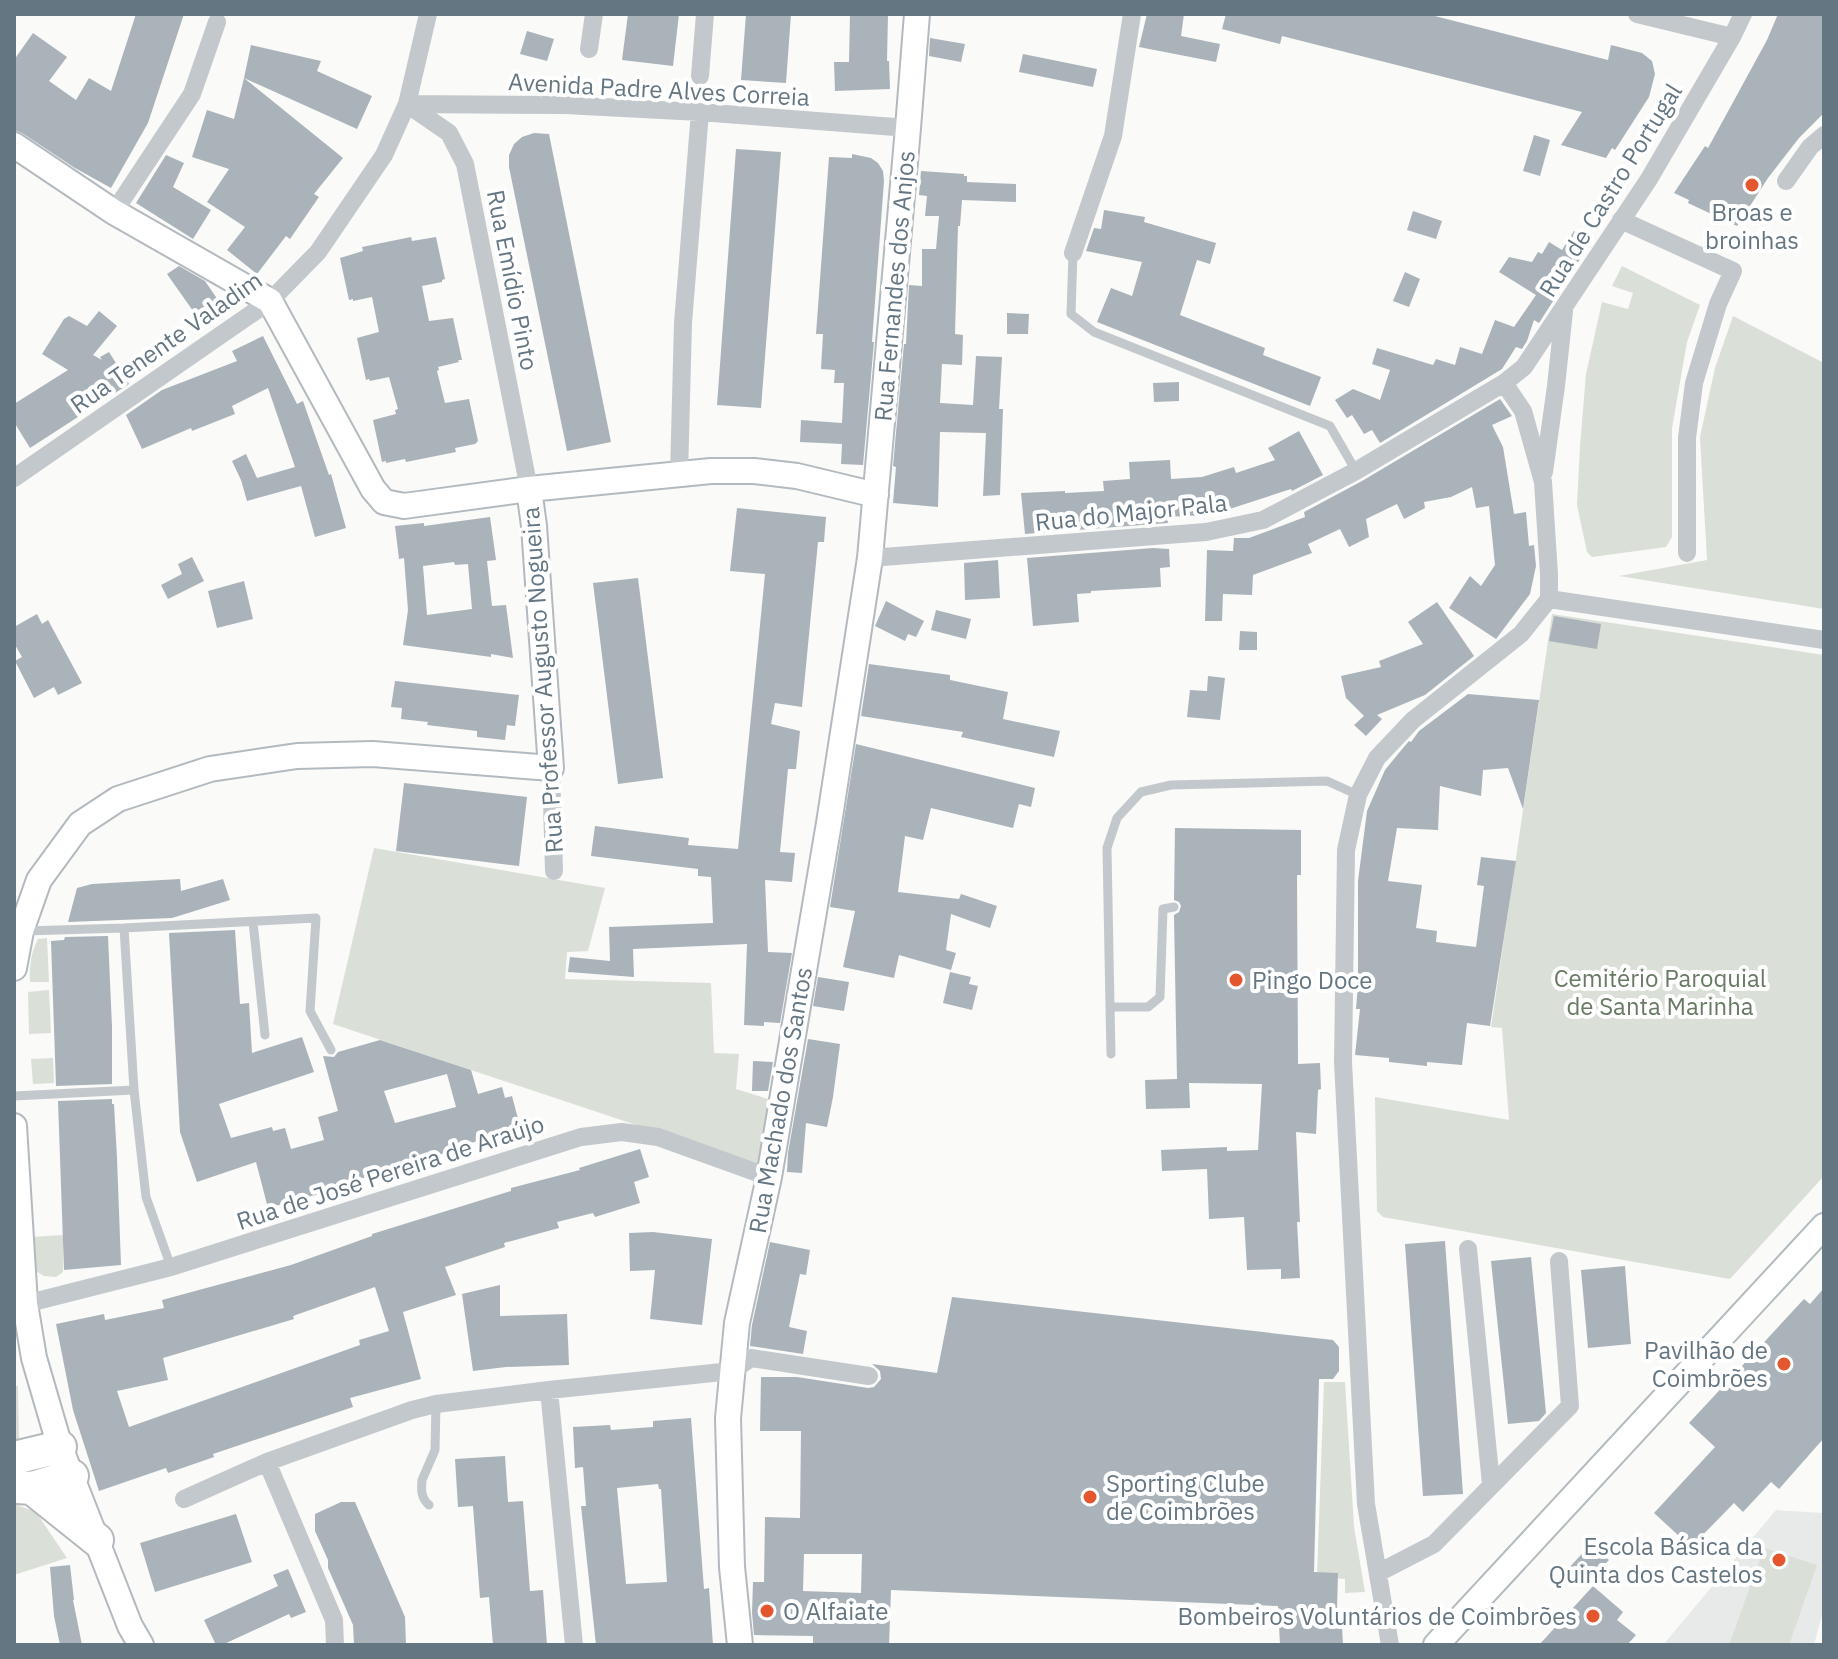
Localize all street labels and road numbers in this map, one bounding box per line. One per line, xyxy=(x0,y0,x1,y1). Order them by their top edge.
street label: Avenida Padre Alves Correia xyxy=(507,65,811,113)
street label: Rua de Castro Portugal xyxy=(1531,77,1689,303)
street label: Rua Fernandes dos Anjos xyxy=(866,149,922,423)
street label: Rua Emídio Pinto xyxy=(480,187,546,373)
street label: Rua Tenente Valadim xyxy=(64,264,268,420)
street label: Rua do Major Pala xyxy=(1033,486,1229,538)
street label: Rua Professor Augusto Nogueira xyxy=(514,506,570,854)
street label: Rua Machado dos Santos xyxy=(741,964,819,1236)
street label: Rua de José Pereira de Araújo xyxy=(232,1107,548,1237)

